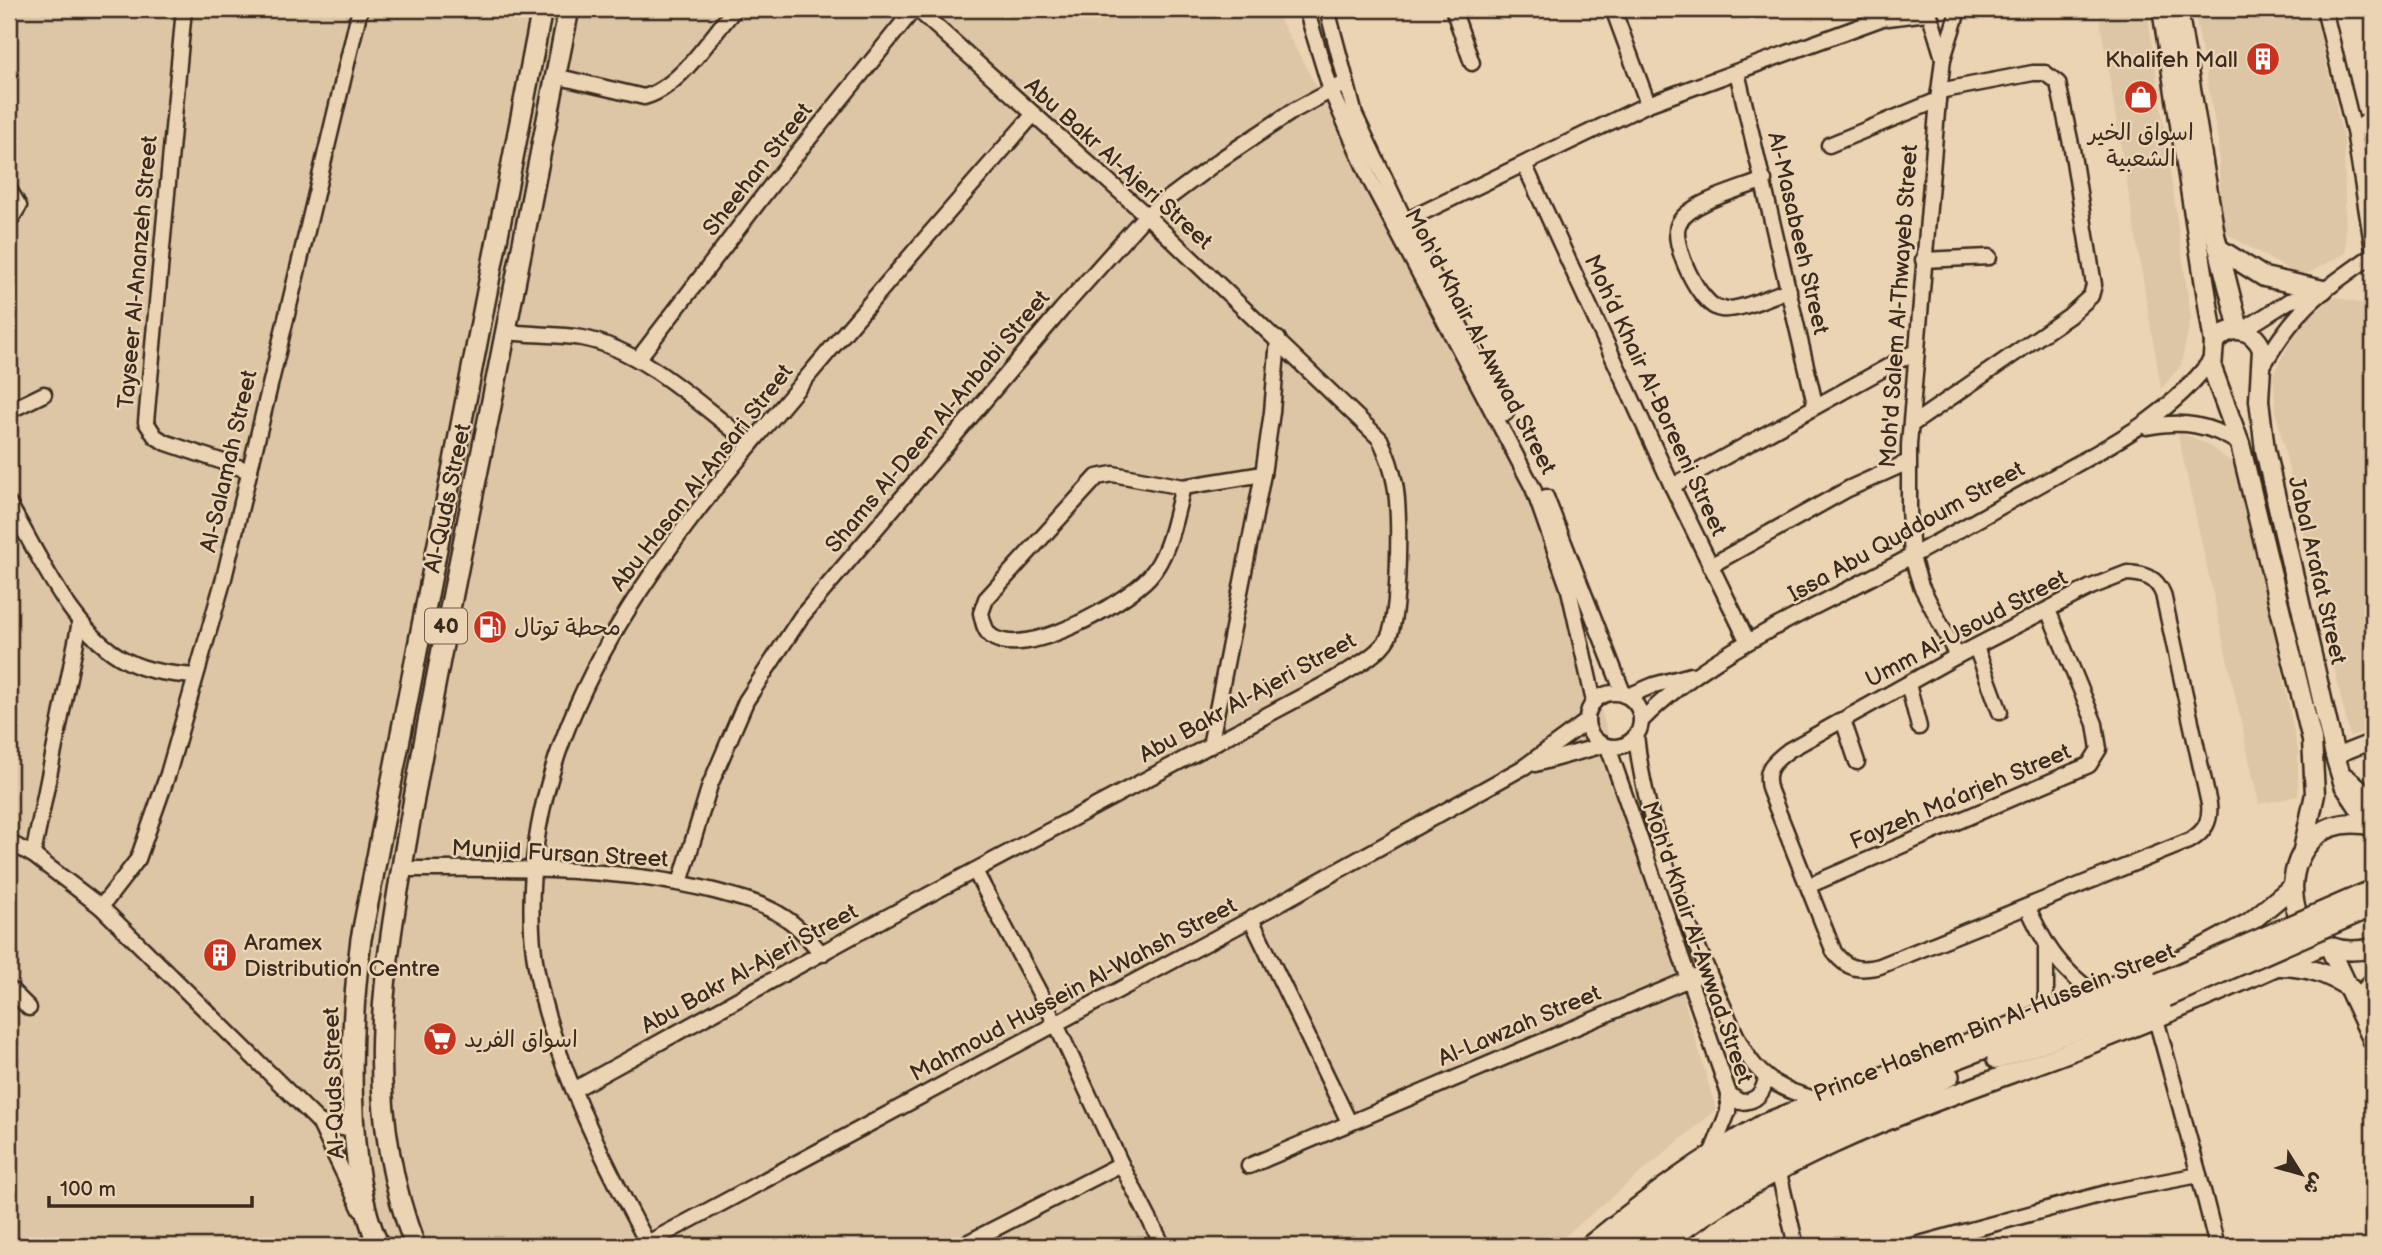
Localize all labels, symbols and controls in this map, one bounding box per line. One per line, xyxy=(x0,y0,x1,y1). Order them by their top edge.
building icon: Khalifeh Mall xyxy=(2244,40,2282,78)
place label: Khalifeh Mall xyxy=(2105,46,2238,74)
street label: Abu Bakr Al-Ajeri Street xyxy=(1018,72,1218,256)
shop icon: اسواق الخير الشعبية xyxy=(2122,78,2160,116)
street label: Sheehan Street xyxy=(697,97,819,242)
place label: اسواق الخير الشعبية xyxy=(2086,119,2194,173)
street label: Al-Masabeeh Street xyxy=(1761,129,1835,337)
street label: Tayseer Al-Ananzeh Street xyxy=(112,134,164,410)
street label: Moh'd Salem Al-Thwayeb Street xyxy=(1874,144,1924,469)
street label: Moh'd Khair Al-Awwad Street xyxy=(1398,204,1562,479)
street label: Moh’d Khair Al-Boreeni Street xyxy=(1578,250,1733,540)
street label: Shams Al-Deen Al-Anbabi Street xyxy=(820,284,1056,559)
street label: Abu Hasan Al-Ansari Street xyxy=(604,358,799,597)
street label: Al-Salamah Street xyxy=(194,367,264,555)
street label: Al-Quds Street xyxy=(419,421,477,575)
street label: Issa Abu Quddoum Street xyxy=(1784,455,2029,608)
street label: Jabal Arafat Street xyxy=(2282,474,2352,667)
street label: Umm Al-Usoud Street xyxy=(1861,564,2072,694)
road number: 40 xyxy=(425,608,467,644)
fuel station icon: محطة توتال xyxy=(471,608,509,646)
place label: محطة توتال xyxy=(514,614,621,642)
street label: Abu Bakr Al-Ajeri Street xyxy=(1134,627,1361,769)
street label: Fayzeh Ma’arjeh Street xyxy=(1846,738,2075,856)
street label: Moh'd Khair Al-Awwad Street xyxy=(1636,798,1759,1087)
street label: Munjid Fursan Street xyxy=(451,834,669,874)
street label: Mahmoud Hussein Al-Wahsh Street xyxy=(906,892,1241,1088)
street label: Abu Bakr Al-Ajeri Street xyxy=(636,898,863,1040)
place label: Aramex Distribution Centre xyxy=(244,929,440,983)
building icon: Aramex Distribution Centre xyxy=(201,936,239,974)
street label: Prince Hashem Bin Al-Hussein Street xyxy=(1810,937,2179,1108)
street label: Al-Lawzah Street xyxy=(1434,979,1605,1073)
street label: Al-Quds Street xyxy=(317,1007,351,1159)
supermarket icon: اسواق الفريد xyxy=(421,1020,459,1058)
place label: اسواق الفريد xyxy=(464,1026,578,1054)
north arrow xyxy=(2266,1140,2336,1210)
scale bar xyxy=(49,1164,252,1208)
text: ش xyxy=(2298,1168,2329,1199)
text: 100 m xyxy=(60,1177,116,1202)

